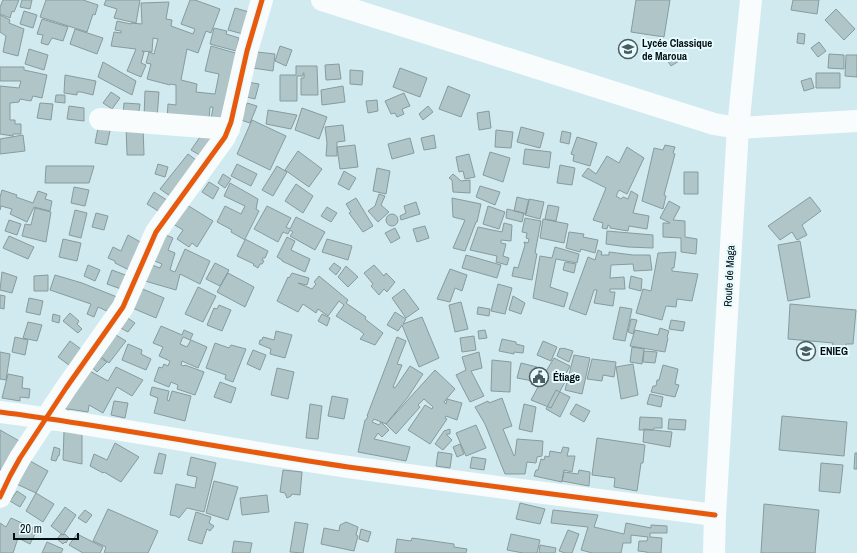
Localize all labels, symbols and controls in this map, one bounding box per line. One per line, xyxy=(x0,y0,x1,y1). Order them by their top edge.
place label: Lycée Classique de Maroua xyxy=(642,36,712,63)
school or university icon: Lycée Classique de Maroua xyxy=(617,38,639,60)
street label: Route de Maga xyxy=(720,245,738,307)
school or university icon: ENIEG xyxy=(795,340,817,362)
place label: ENIEG xyxy=(820,344,848,358)
public building icon: Étiage xyxy=(528,366,550,388)
place label: Étiage xyxy=(553,370,580,384)
scale bar xyxy=(14,515,78,541)
text: 20 m xyxy=(20,521,42,537)

